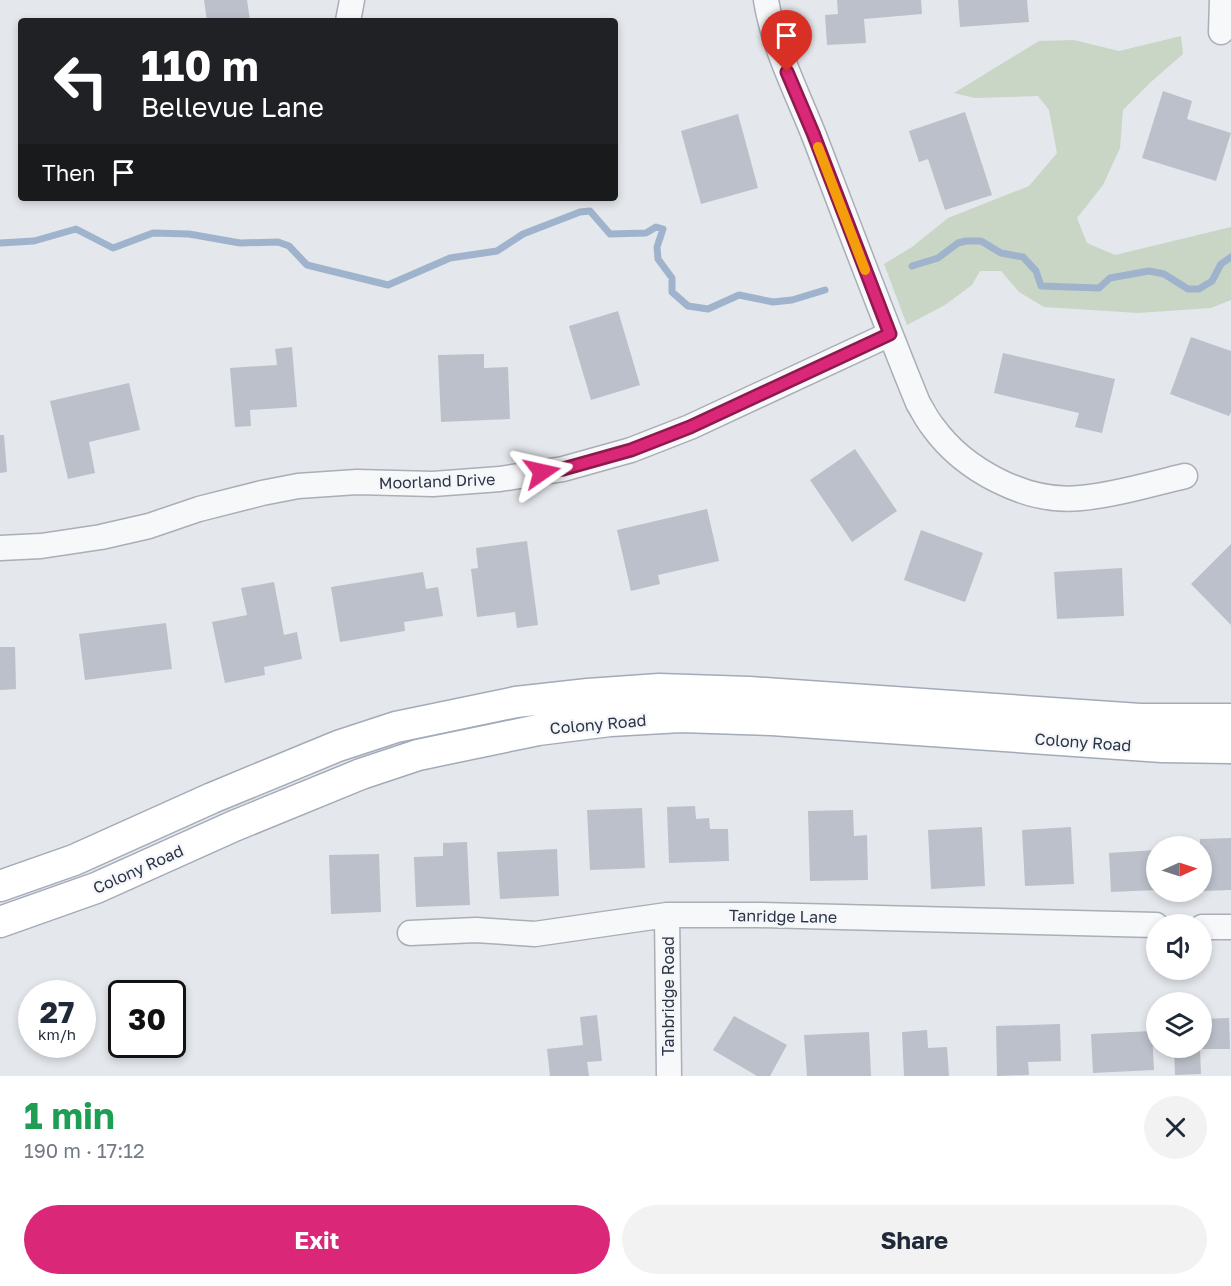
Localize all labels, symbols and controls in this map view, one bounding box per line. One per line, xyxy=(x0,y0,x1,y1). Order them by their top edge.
pin xyxy=(761,10,812,72)
icon: arrive xyxy=(770,19,803,52)
text: 110 m xyxy=(141,40,259,90)
icon: left xyxy=(42,42,120,120)
text: Bellevue Lane xyxy=(141,91,324,123)
icon: arrive xyxy=(107,156,140,189)
text: Then xyxy=(42,159,95,186)
position arrow xyxy=(510,440,574,504)
street label: Moorland Drive xyxy=(378,469,496,493)
street label: Colony Road xyxy=(549,710,647,738)
street label: Colony Road xyxy=(1034,729,1132,755)
north arrow xyxy=(1146,836,1212,902)
map controls xyxy=(1146,836,1212,1058)
street label: Colony Road xyxy=(90,840,186,898)
street label: Tanridge Lane xyxy=(729,905,837,927)
button: sound xyxy=(1146,914,1212,980)
street label: Tanbridge Road xyxy=(658,936,678,1056)
speed limit sign: 30 xyxy=(108,980,186,1058)
button: layers xyxy=(1146,992,1212,1058)
text: 27 xyxy=(40,994,74,1030)
text: km/h xyxy=(38,1025,76,1043)
text: 1 min xyxy=(24,1094,115,1137)
button: close xyxy=(1144,1096,1207,1159)
text: 190 m · 17:12 xyxy=(24,1138,145,1162)
button: Exit xyxy=(24,1205,610,1274)
button: Share xyxy=(622,1205,1207,1274)

